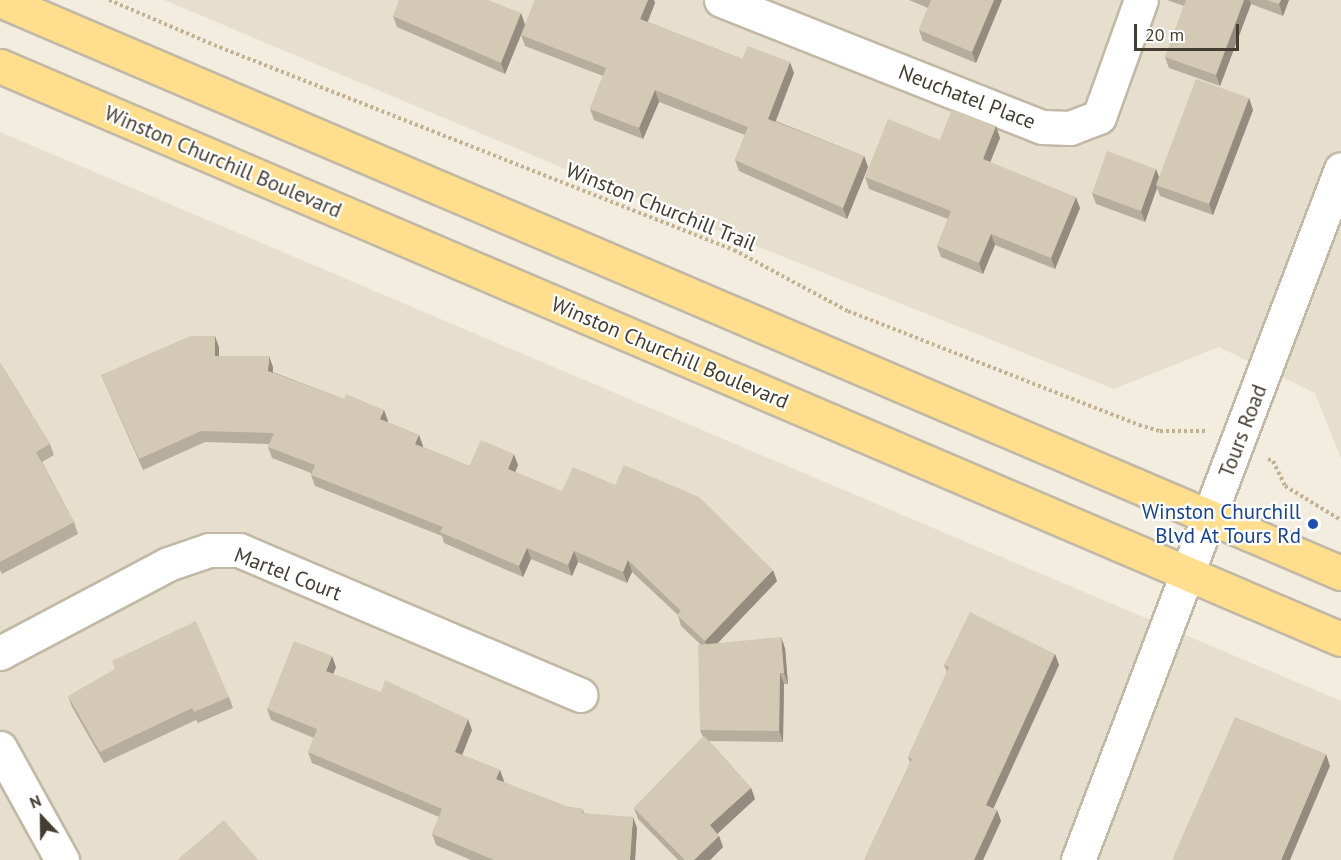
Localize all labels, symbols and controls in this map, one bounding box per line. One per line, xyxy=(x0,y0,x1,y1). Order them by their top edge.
scale bar xyxy=(1137,12,1242,50)
text: 20 m xyxy=(1145,23,1184,46)
street label: Neuchatel Place xyxy=(895,59,1039,135)
street label: Winston Churchill Boulevard xyxy=(101,101,345,223)
street label: Winston Churchill Trail xyxy=(562,157,760,257)
street label: Winston Churchill Boulevard xyxy=(548,292,792,414)
street label: Tours Road xyxy=(1214,381,1272,481)
place label: Winston Churchill Blvd At Tours Rd xyxy=(1142,499,1301,549)
marker: Winston Churchill Blvd At Tours Rd xyxy=(1306,517,1320,531)
street label: Martel Court xyxy=(231,542,345,606)
north arrow xyxy=(12,788,72,848)
text: N xyxy=(27,790,44,813)

